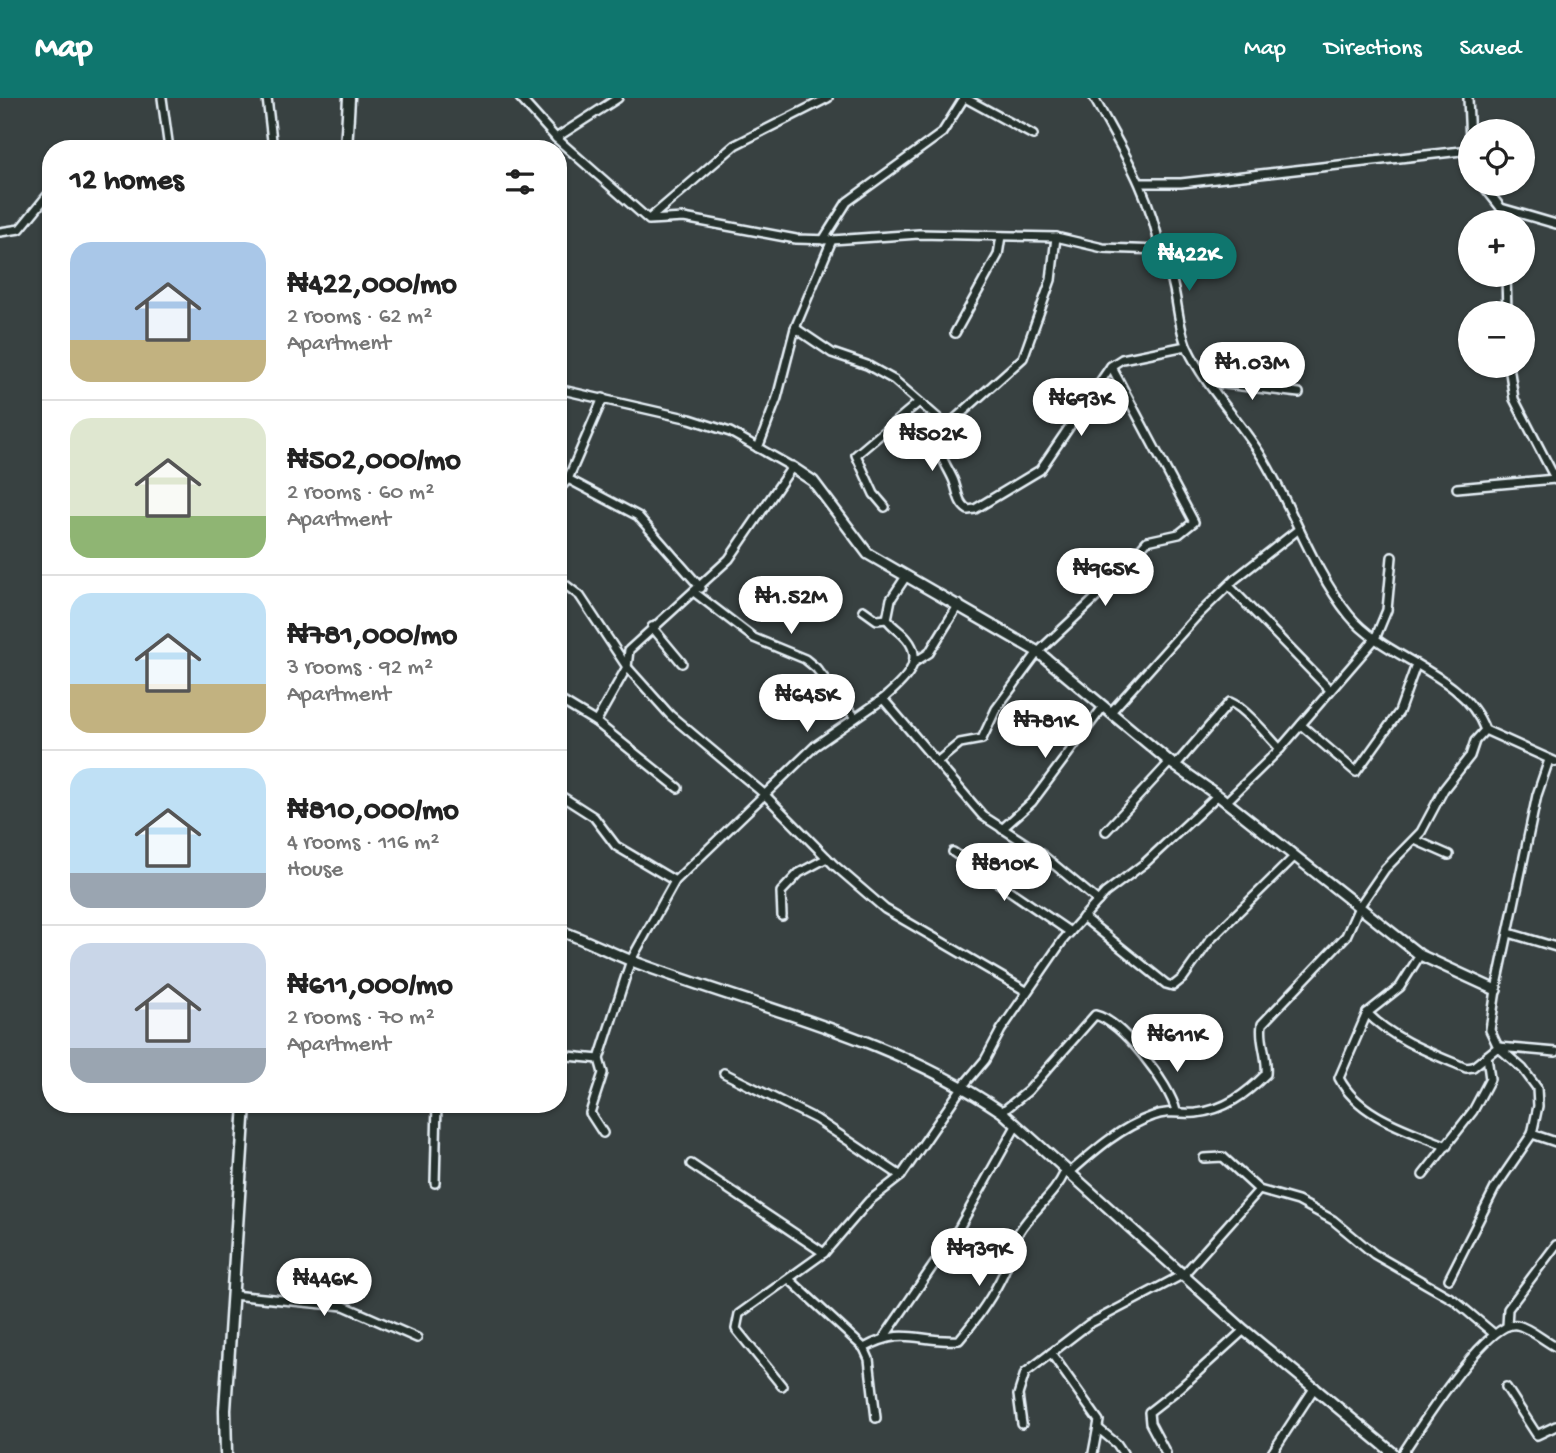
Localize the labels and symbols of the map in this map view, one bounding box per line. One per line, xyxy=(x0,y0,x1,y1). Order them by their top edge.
pin: ₦422K xyxy=(1140,234,1238,293)
pin: ₦1.03M xyxy=(1195,342,1309,402)
pin: ₦693K xyxy=(1032,378,1130,438)
pin: ₦502K xyxy=(883,414,981,473)
pin: ₦965K xyxy=(1056,548,1154,608)
pin: ₦1.52M xyxy=(734,576,848,636)
pin: ₦645K xyxy=(758,674,856,734)
pin: ₦781K xyxy=(996,700,1094,760)
pin: ₦810K xyxy=(955,844,1053,903)
pin: ₦611K xyxy=(1128,1014,1226,1074)
pin: ₦939K xyxy=(930,1228,1028,1288)
pin: ₦446K xyxy=(275,1258,373,1318)

